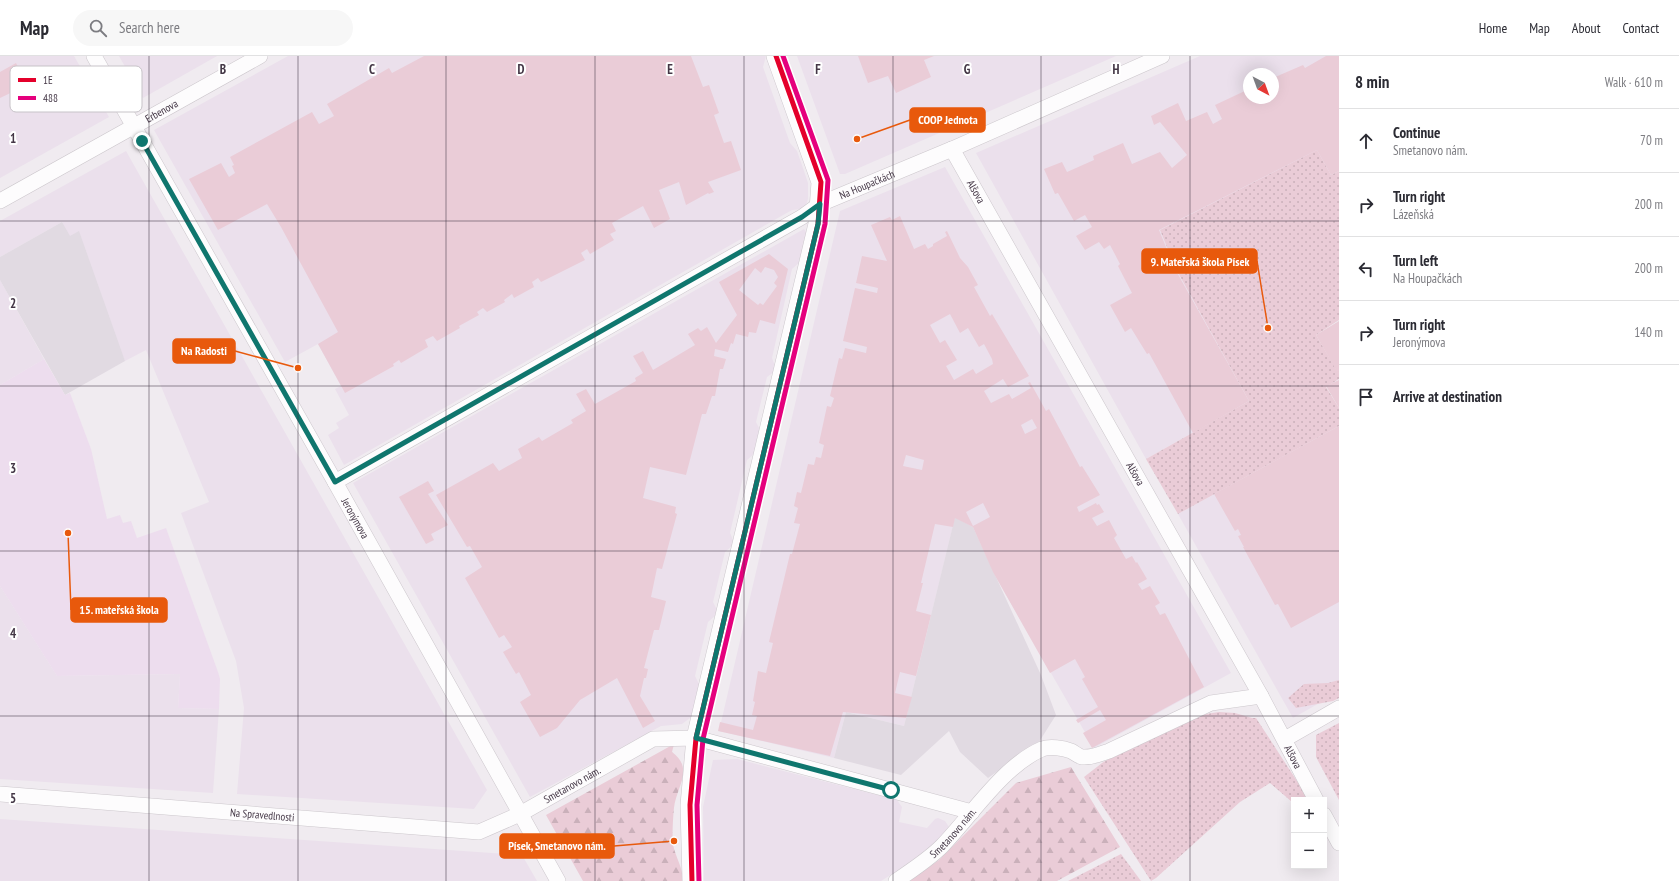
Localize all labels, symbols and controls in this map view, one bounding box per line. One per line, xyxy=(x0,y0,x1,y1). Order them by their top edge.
search box xyxy=(73,10,353,46)
text: Map xyxy=(20,16,49,40)
icon: search xyxy=(87,17,109,39)
text: Search here xyxy=(119,18,180,37)
text: Home xyxy=(1479,19,1507,37)
text: Map xyxy=(1529,19,1550,37)
text: About xyxy=(1572,19,1601,37)
text: Contact xyxy=(1623,19,1659,37)
text: B xyxy=(220,61,226,78)
text: C xyxy=(369,61,375,78)
text: D xyxy=(518,61,525,78)
text: E xyxy=(667,61,673,78)
text: F xyxy=(815,61,821,78)
text: G xyxy=(964,61,971,78)
text: H xyxy=(1113,61,1120,78)
legend xyxy=(10,66,142,112)
north arrow xyxy=(1243,68,1279,104)
text: 8 min xyxy=(1355,71,1389,93)
text: 1E xyxy=(43,73,53,87)
text: Walk · 610 m xyxy=(1605,74,1663,91)
text: 488 xyxy=(43,91,58,105)
street label: Erbenova xyxy=(143,96,180,126)
callout: COOP Jednota xyxy=(910,108,985,132)
text: COOP Jednota xyxy=(918,112,978,127)
text: Continue xyxy=(1393,123,1440,142)
text: 1 xyxy=(10,130,16,147)
icon: ahead xyxy=(1355,130,1377,152)
route end xyxy=(133,132,151,150)
text: 70 m xyxy=(1640,132,1663,149)
text: Smetanovo nám. xyxy=(1393,142,1467,159)
street label: Na Houpačkách xyxy=(837,167,897,202)
street label: Alšova xyxy=(964,177,988,206)
text: Turn right xyxy=(1393,187,1445,206)
icon: right xyxy=(1355,194,1377,216)
text: 200 m xyxy=(1634,196,1663,213)
text: Lázeňská xyxy=(1393,206,1434,223)
callout: 9. Mateřská škola Písek xyxy=(1142,249,1257,273)
text: Turn left xyxy=(1393,251,1438,270)
text: 9. Mateřská škola Písek xyxy=(1151,254,1250,269)
icon: left xyxy=(1355,258,1377,280)
text: 200 m xyxy=(1634,260,1663,277)
text: Na Houpačkách xyxy=(1393,270,1462,287)
text: 2 xyxy=(10,295,16,312)
text: Turn right xyxy=(1393,315,1445,334)
icon: right xyxy=(1355,322,1377,344)
text: 140 m xyxy=(1634,324,1663,341)
text: Jeronýmova xyxy=(1393,334,1445,351)
callout: Na Radosti xyxy=(173,339,235,363)
text: Na Radosti xyxy=(181,343,227,358)
icon: arrive xyxy=(1355,386,1377,408)
text: Arrive at destination xyxy=(1393,387,1502,406)
text: 3 xyxy=(10,460,16,477)
street label: Alšova xyxy=(1123,460,1148,488)
street label: Jeronýmova xyxy=(338,495,372,541)
callout: 15. mateřská škola xyxy=(71,598,167,622)
text: 15. mateřská škola xyxy=(79,602,159,617)
text: 4 xyxy=(10,625,17,642)
street label: Alšova xyxy=(1281,743,1305,771)
street label: Smetanovo nám. xyxy=(541,763,603,806)
route start xyxy=(882,781,900,799)
text: 5 xyxy=(10,790,16,807)
map controls xyxy=(1291,797,1327,869)
button: + xyxy=(1291,797,1327,833)
street label: Na Spravedlnosti xyxy=(229,805,295,824)
street label: Smetanovo nám. xyxy=(927,805,979,861)
button: − xyxy=(1291,833,1327,869)
callout: Písek, Smetanovo nám. xyxy=(500,834,614,858)
text: Písek, Smetanovo nám. xyxy=(508,838,606,853)

